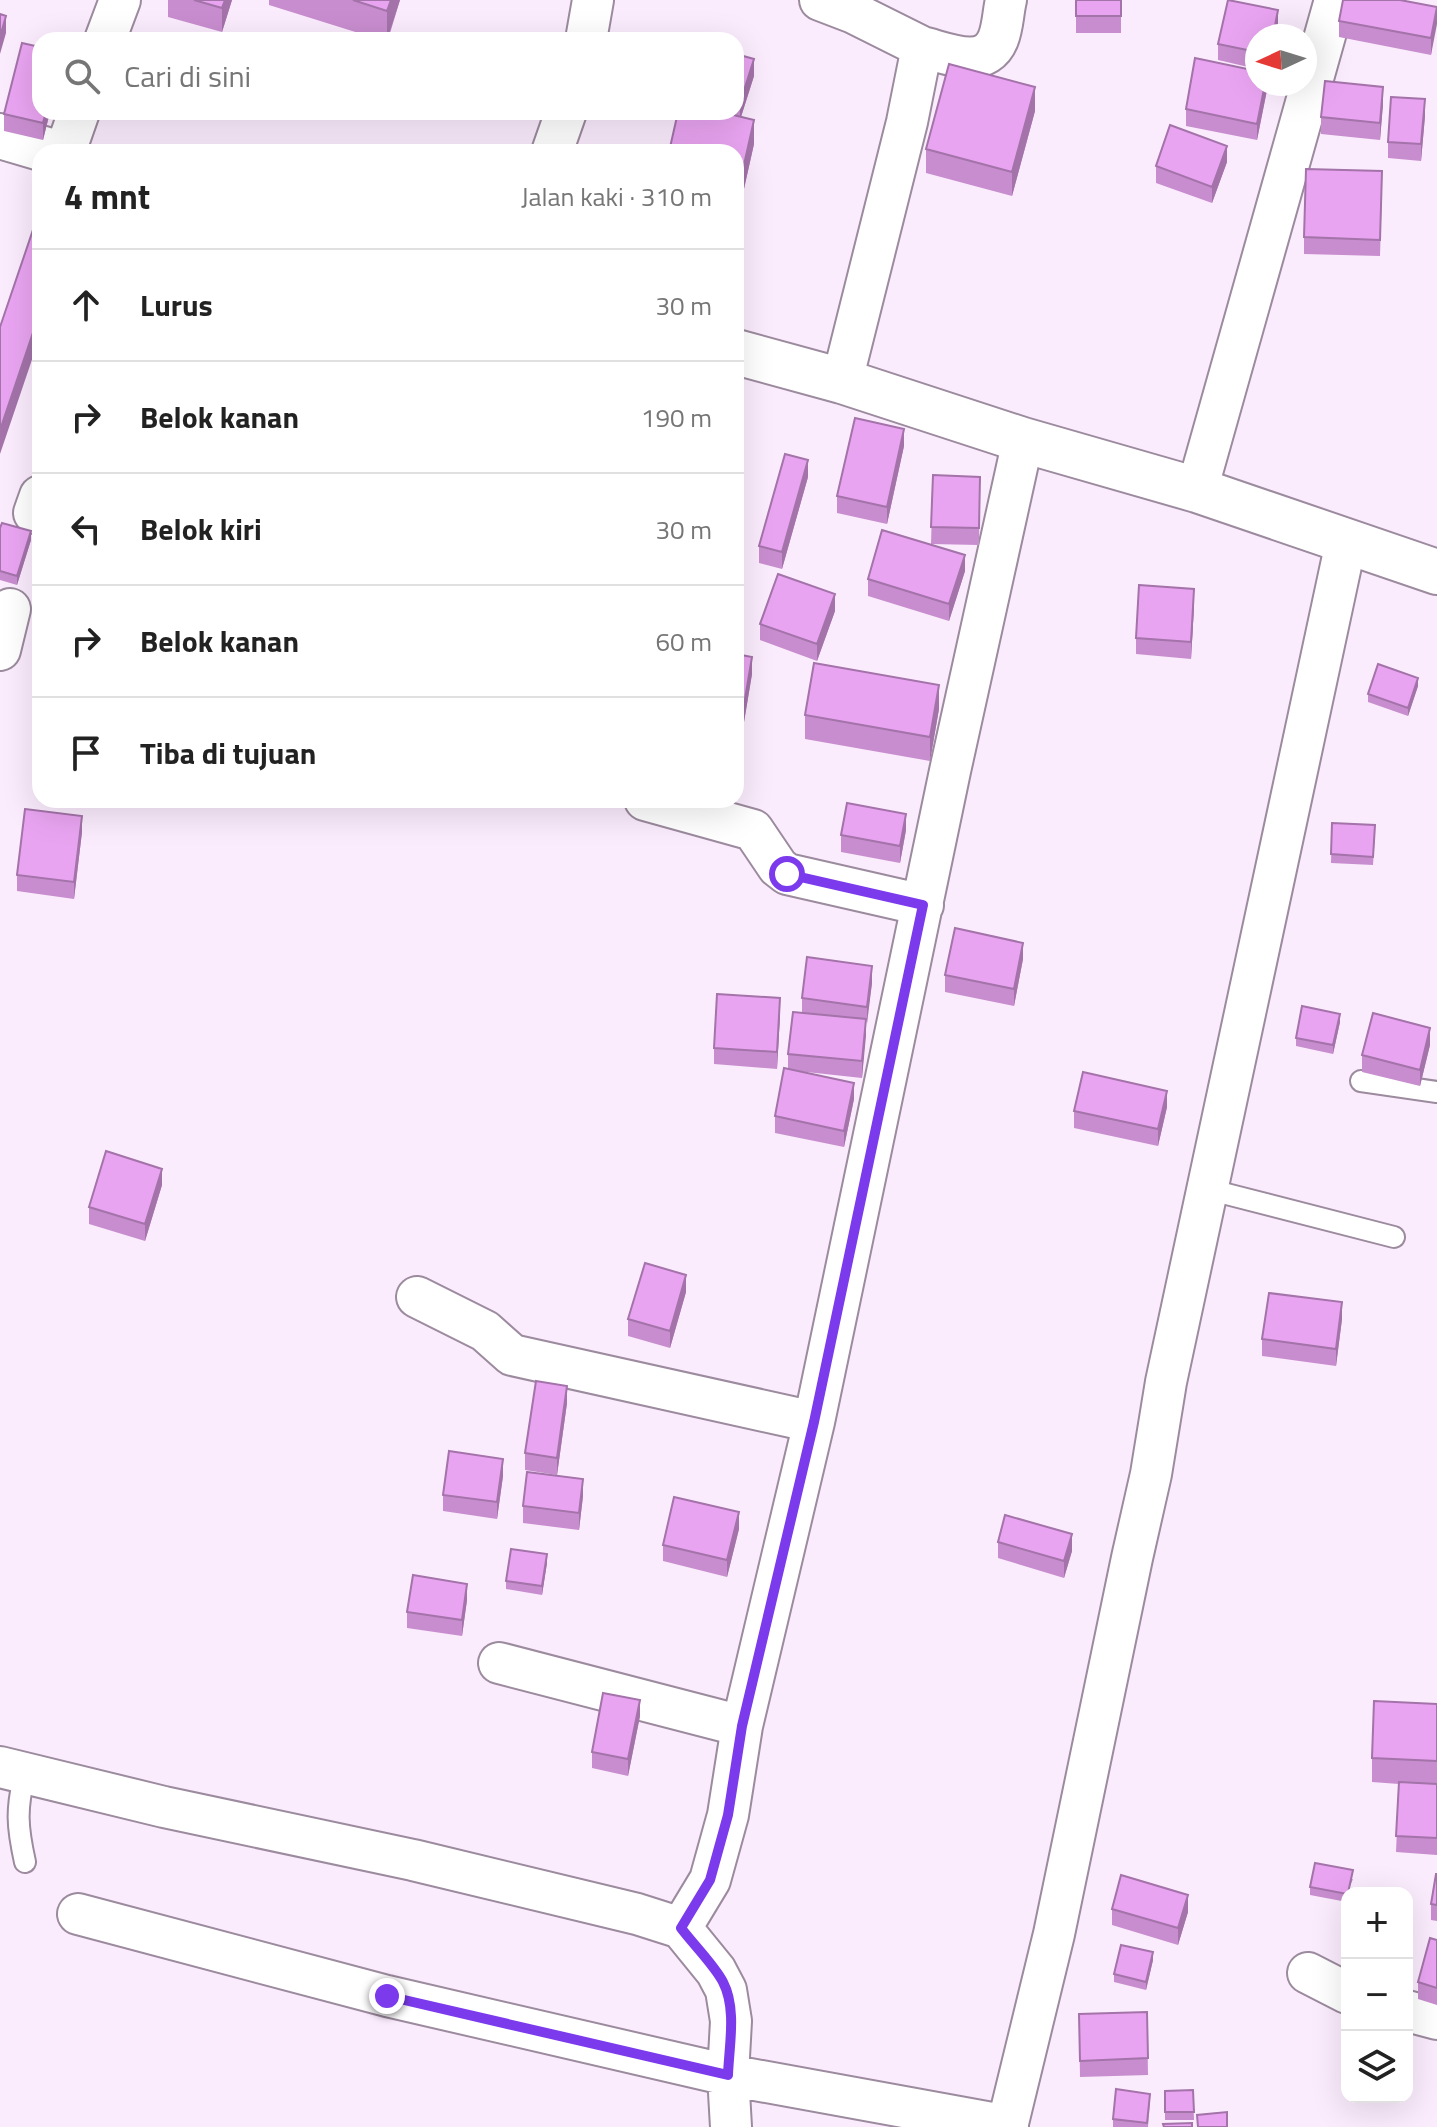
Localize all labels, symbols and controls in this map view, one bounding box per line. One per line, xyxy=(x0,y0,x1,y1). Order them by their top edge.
north arrow xyxy=(1245,24,1317,96)
search box xyxy=(32,32,744,120)
text: Cari di sini xyxy=(124,53,251,99)
icon: search xyxy=(60,54,104,98)
text: 4 mnt xyxy=(64,170,150,222)
text: Jalan kaki · 310 m xyxy=(521,177,712,216)
text: Lurus xyxy=(140,282,213,328)
icon: ahead xyxy=(64,283,108,327)
text: 30 m xyxy=(655,286,712,325)
text: Belok kanan xyxy=(140,394,299,440)
icon: right xyxy=(64,395,108,439)
text: 190 m xyxy=(641,398,712,437)
text: Belok kiri xyxy=(140,506,262,552)
icon: left xyxy=(64,507,108,551)
text: 30 m xyxy=(655,510,712,549)
text: Belok kanan xyxy=(140,618,299,664)
icon: right xyxy=(64,619,108,663)
text: 60 m xyxy=(655,622,712,661)
text: Tiba di tujuan xyxy=(140,730,316,776)
icon: arrive xyxy=(64,731,108,775)
route start xyxy=(769,856,805,892)
map controls xyxy=(1341,1887,1413,2103)
button: + xyxy=(1341,1887,1413,1959)
button: − xyxy=(1341,1959,1413,2031)
route end xyxy=(369,1978,405,2014)
button: layers xyxy=(1341,2031,1413,2103)

